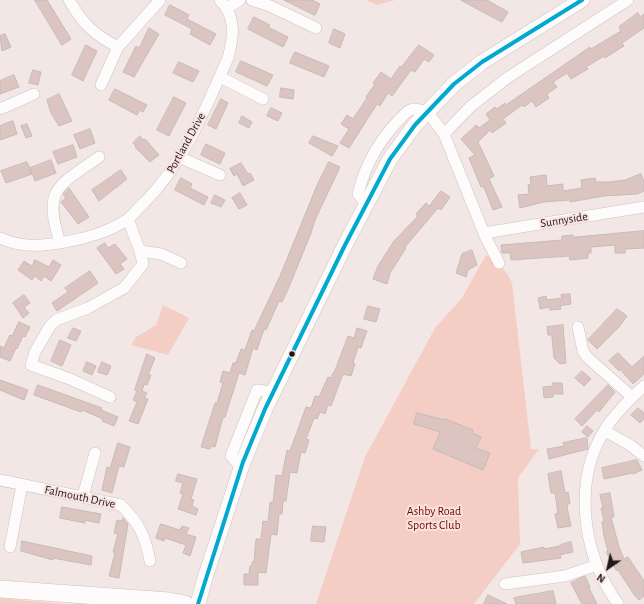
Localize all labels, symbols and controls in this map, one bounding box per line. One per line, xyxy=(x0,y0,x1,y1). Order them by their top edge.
street label: Portland Drive xyxy=(163,110,209,176)
street label: Sunnyside xyxy=(539,209,589,231)
unlabelled marker xyxy=(287,349,297,359)
street label: Falmouth Drive xyxy=(43,482,117,512)
park label: Ashby Road Sports Club xyxy=(407,504,461,532)
north arrow xyxy=(588,548,628,588)
text: N xyxy=(595,572,607,585)

